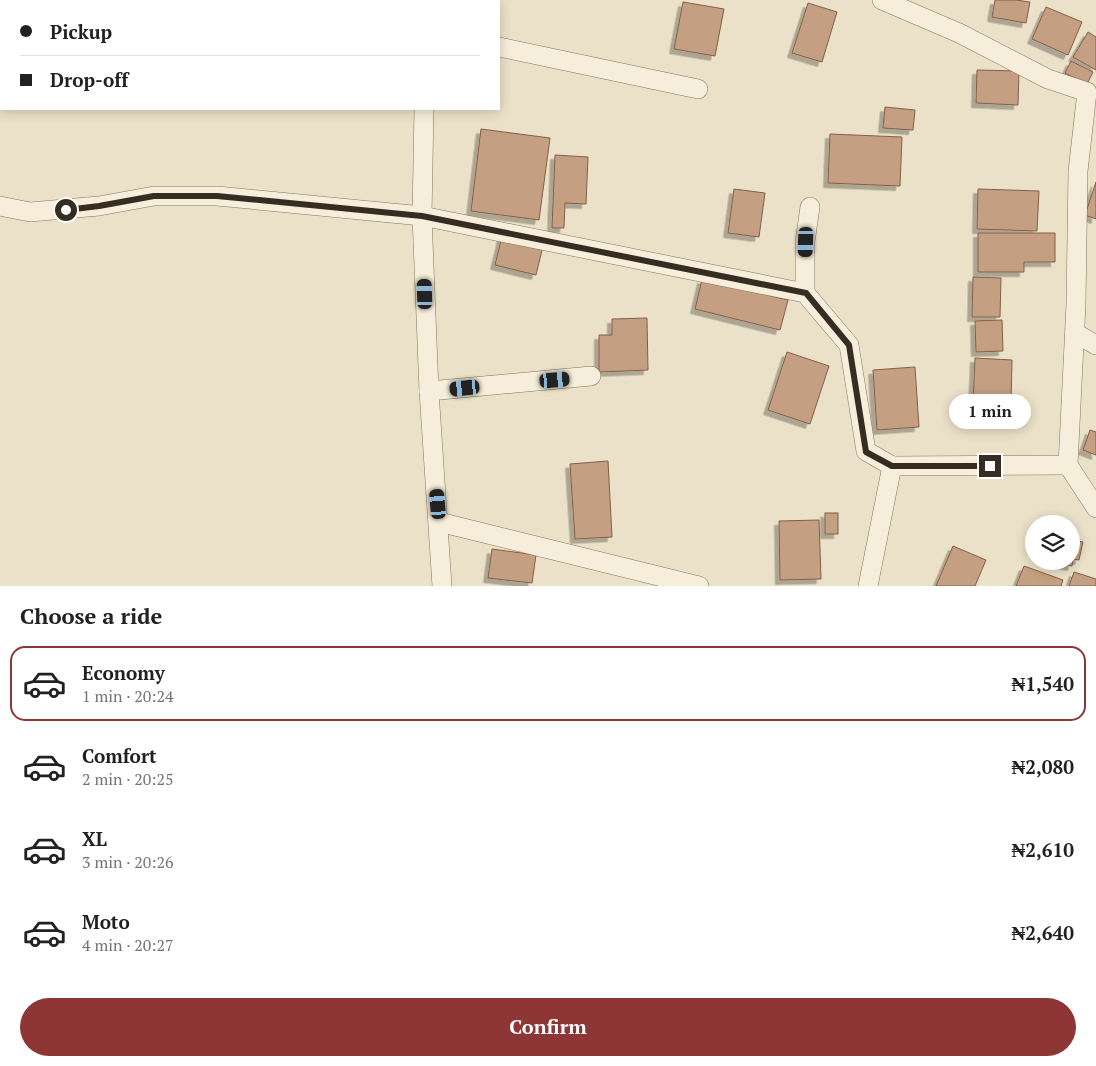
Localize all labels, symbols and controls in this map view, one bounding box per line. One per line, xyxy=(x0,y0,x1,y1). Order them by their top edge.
text: Pickup xyxy=(50,19,112,44)
text: Drop-off xyxy=(50,67,128,92)
route start xyxy=(55,199,77,221)
car xyxy=(797,227,814,257)
car xyxy=(416,279,433,309)
car xyxy=(539,371,570,389)
car xyxy=(449,379,480,397)
callout: 1 min xyxy=(949,394,1031,428)
text: 1 min xyxy=(968,400,1012,422)
route end xyxy=(979,455,1001,477)
car xyxy=(429,488,446,520)
map controls xyxy=(1025,515,1080,570)
button: layers xyxy=(1025,515,1080,570)
text: Choose a ride xyxy=(20,601,162,630)
text: Economy xyxy=(82,660,165,685)
icon: car xyxy=(22,661,67,706)
text: ₦1,540 xyxy=(1012,671,1074,696)
text: 1 min · 20:24 xyxy=(82,685,174,707)
text: Comfort xyxy=(82,743,157,768)
icon: car xyxy=(22,744,67,789)
text: ₦2,080 xyxy=(1012,754,1074,779)
text: 2 min · 20:25 xyxy=(82,768,174,790)
text: XL xyxy=(82,826,107,851)
icon: car xyxy=(22,827,67,872)
text: ₦2,610 xyxy=(1012,837,1074,862)
text: 3 min · 20:26 xyxy=(82,851,174,873)
text: Moto xyxy=(82,909,130,934)
icon: car xyxy=(22,910,67,955)
text: ₦2,640 xyxy=(1012,920,1074,945)
text: 4 min · 20:27 xyxy=(82,934,174,956)
button: Confirm xyxy=(20,998,1076,1056)

